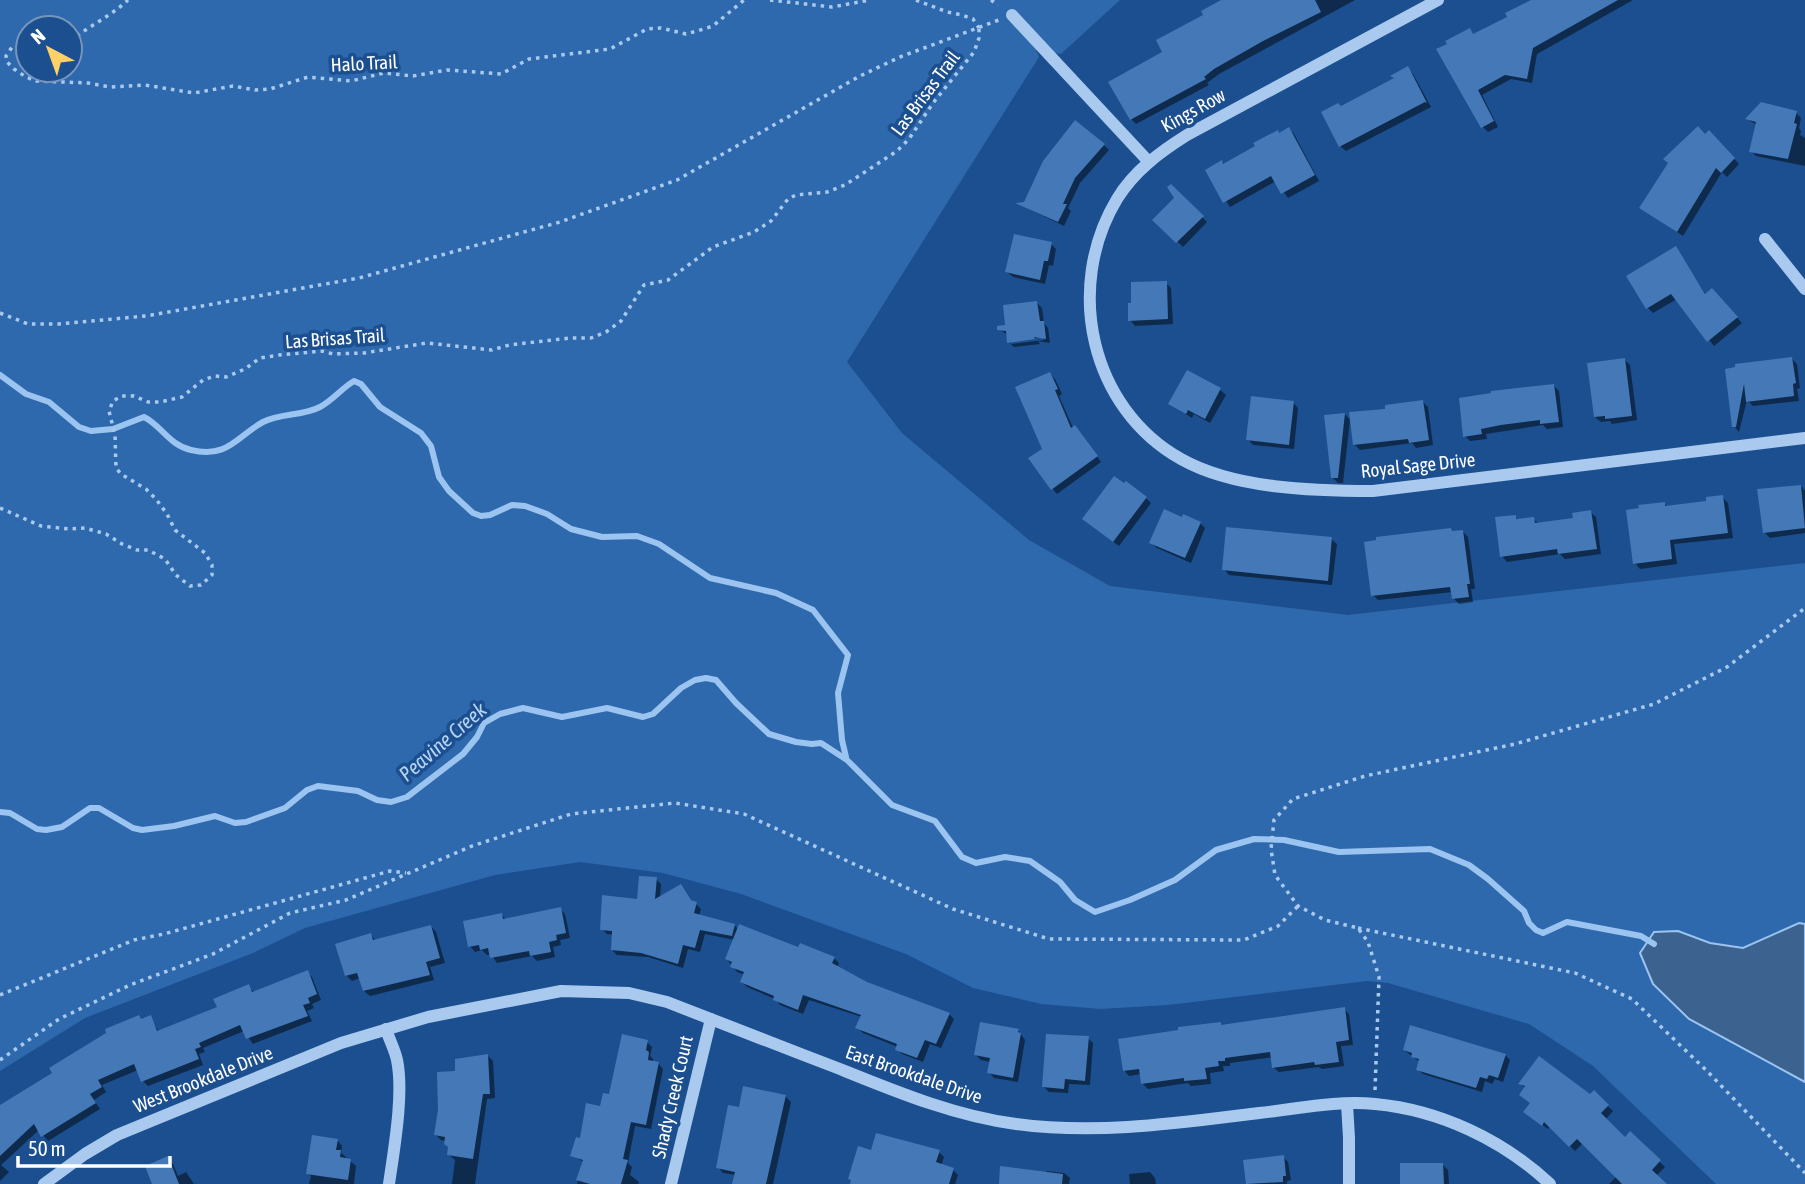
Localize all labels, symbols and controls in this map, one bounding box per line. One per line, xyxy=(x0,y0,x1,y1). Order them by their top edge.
north arrow xyxy=(14,14,84,84)
text: N xyxy=(26,24,49,48)
street label: Las Brisas Trail xyxy=(886,46,964,140)
street label: Halo Trail xyxy=(330,50,398,76)
street label: Kings Row xyxy=(1157,83,1229,137)
street label: Las Brisas Trail xyxy=(284,324,386,352)
street label: Royal Sage Drive xyxy=(1360,448,1476,482)
water label: Peavine Creek xyxy=(394,696,492,786)
street label: Shady Creek Court xyxy=(647,1033,697,1161)
street label: East Brookdale Drive xyxy=(843,1040,985,1108)
street label: West Brookdale Drive xyxy=(130,1041,276,1117)
scale bar xyxy=(18,1124,170,1168)
text: 50 m xyxy=(28,1136,66,1160)

